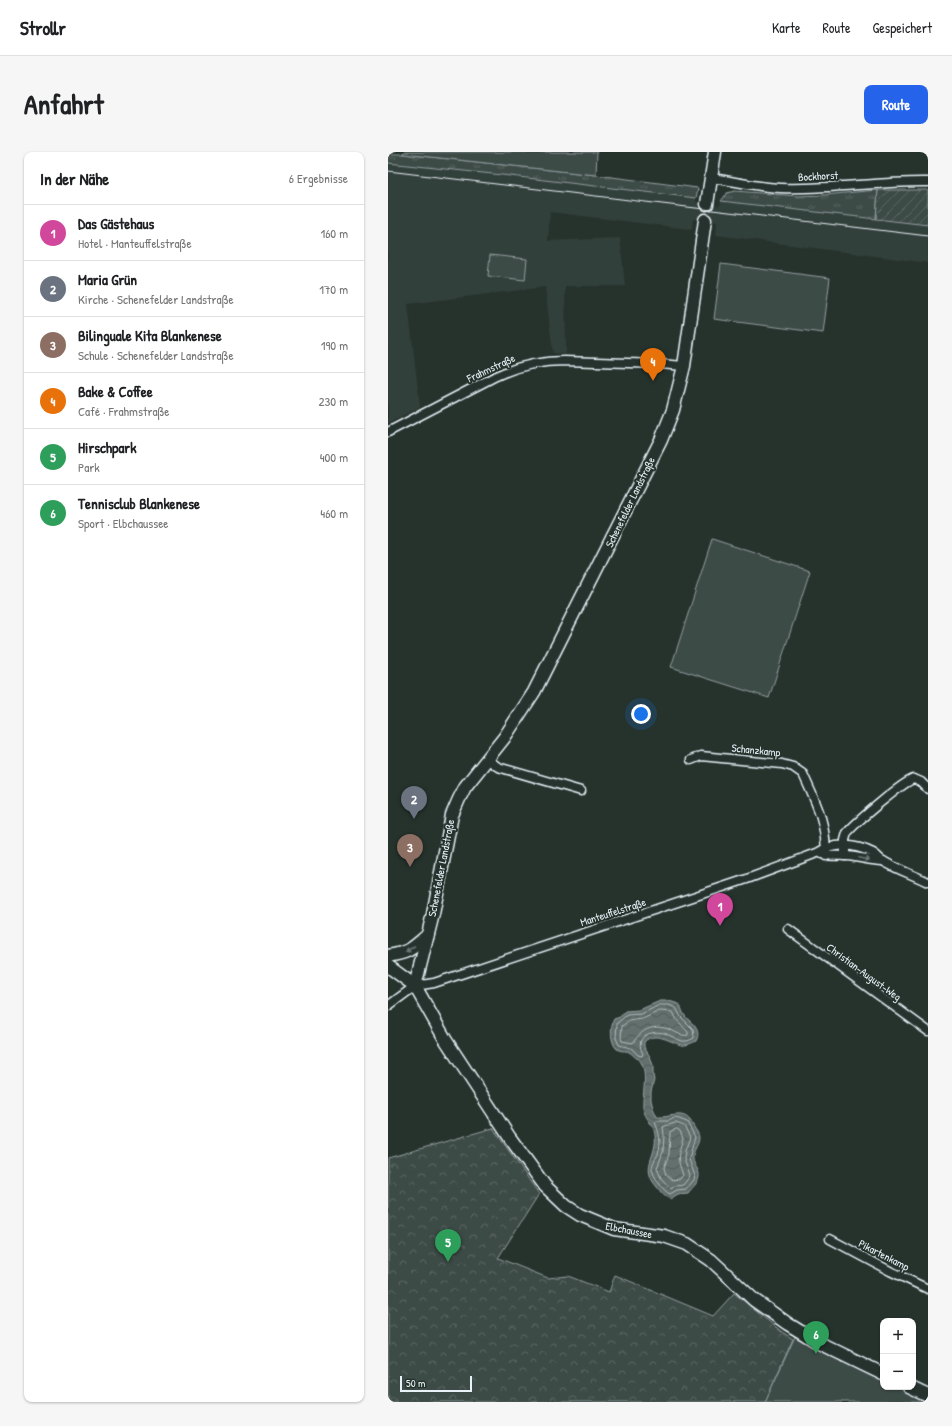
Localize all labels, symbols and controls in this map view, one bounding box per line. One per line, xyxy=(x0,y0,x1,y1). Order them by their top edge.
text: Strollr xyxy=(20,15,66,41)
text: Karte xyxy=(772,18,801,37)
text: Route xyxy=(823,18,851,37)
text: Gespeichert xyxy=(873,18,932,37)
text: Anfahrt xyxy=(24,85,104,123)
button: Route xyxy=(864,85,928,124)
text: In der Nähe xyxy=(40,167,109,190)
street label: Bockhorst xyxy=(798,168,839,184)
text: 6 Ergebnisse xyxy=(289,169,348,187)
text: Das Gästehaus xyxy=(78,213,154,234)
text: 1 xyxy=(51,224,55,242)
text: 160 m xyxy=(320,224,348,242)
text: Hotel · Manteuffelstraße xyxy=(78,234,192,252)
text: Maria Grün xyxy=(78,269,137,290)
text: 2 xyxy=(50,280,56,298)
text: 170 m xyxy=(319,280,348,298)
text: Kirche · Schenefelder Landstraße xyxy=(78,290,234,308)
text: Bilinguale Kita Blankenese xyxy=(78,325,222,346)
text: 3 xyxy=(50,336,56,354)
text: 190 m xyxy=(321,336,348,354)
text: Schule · Schenefelder Landstraße xyxy=(78,346,234,364)
pin: 4 xyxy=(640,348,666,381)
street label: Frahmstraße xyxy=(464,351,518,386)
text: Bake & Coffee xyxy=(78,381,153,402)
text: 4 xyxy=(51,392,55,410)
text: 230 m xyxy=(318,392,348,410)
text: Café · Frahmstraße xyxy=(78,402,170,420)
text: Hirschpark xyxy=(78,437,136,458)
text: 5 xyxy=(50,448,56,466)
text: 400 m xyxy=(320,448,348,466)
street label: Schenefelder Landstraße xyxy=(602,454,658,549)
text: Park xyxy=(78,458,100,476)
text: Tennisclub Blankenese xyxy=(78,493,200,514)
text: 6 xyxy=(50,504,56,522)
text: 460 m xyxy=(320,504,348,522)
text: Sport · Elbchaussee xyxy=(78,514,169,532)
your location xyxy=(631,704,651,724)
street label: Schanzkamp xyxy=(731,740,781,760)
pin: 2 xyxy=(401,786,427,819)
street label: Schenefelder Landstraße xyxy=(425,818,457,918)
pin: 3 xyxy=(397,834,423,867)
one-way arrow xyxy=(857,856,870,862)
pin: 1 xyxy=(707,893,733,926)
street label: Manteuffelstraße xyxy=(578,895,648,929)
street label: Christian-August-Weg xyxy=(824,940,904,1004)
one-way arrow xyxy=(405,945,415,953)
street label: Elbchaussee xyxy=(605,1219,654,1241)
pin: 5 xyxy=(435,1229,461,1262)
street label: Pikartenkamp xyxy=(856,1236,912,1274)
map controls xyxy=(880,1318,916,1390)
button: + xyxy=(880,1318,916,1354)
pin: 6 xyxy=(803,1321,829,1354)
button: − xyxy=(880,1354,916,1390)
scale bar xyxy=(400,1374,472,1393)
text: 50 m xyxy=(406,1376,426,1390)

